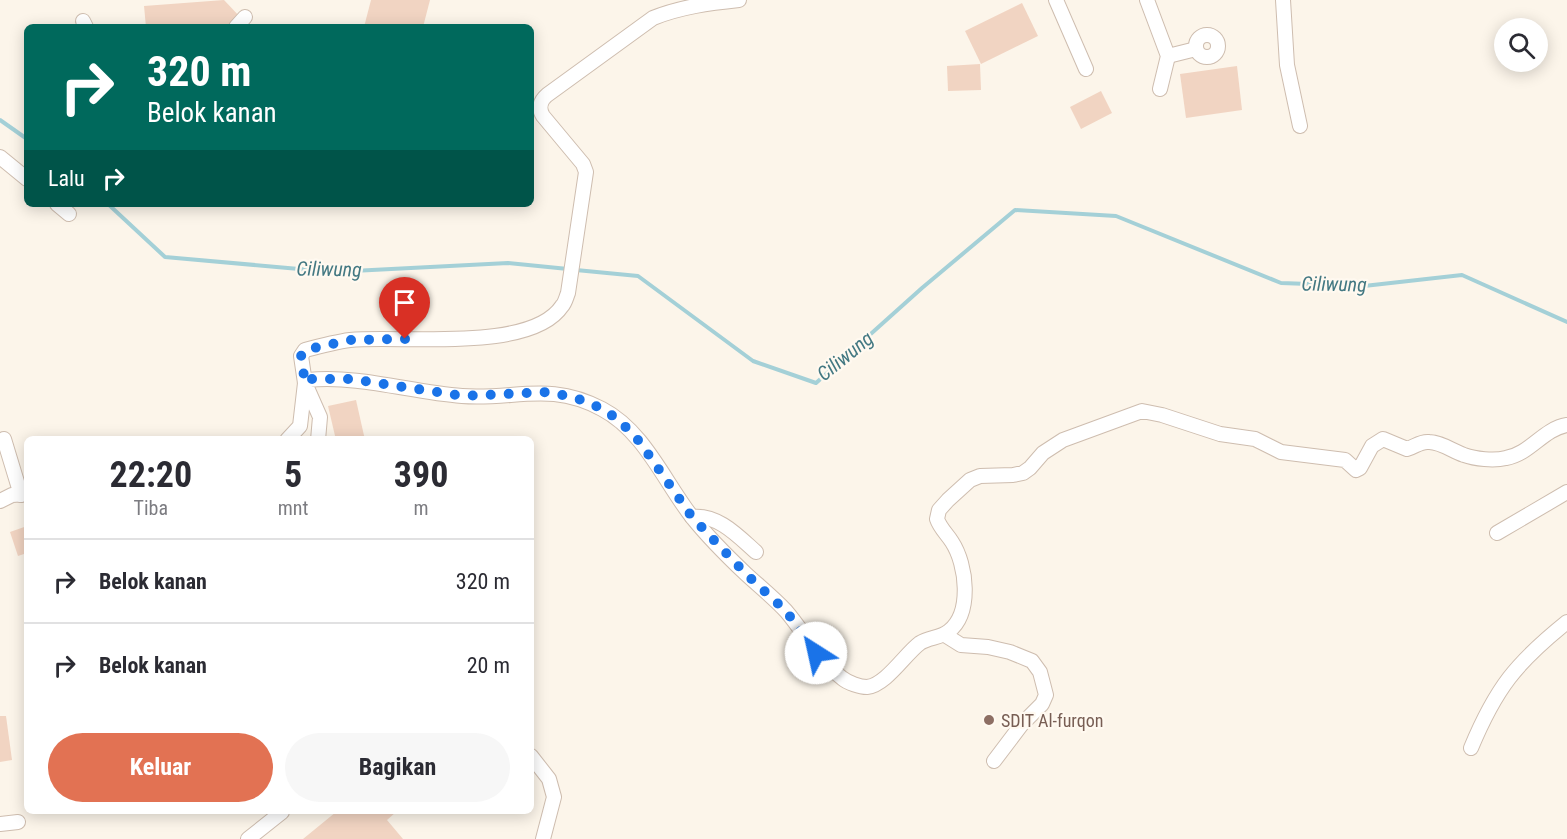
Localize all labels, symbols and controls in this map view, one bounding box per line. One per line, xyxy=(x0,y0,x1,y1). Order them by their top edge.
map controls xyxy=(1494,18,1548,72)
button: search xyxy=(1494,18,1548,72)
text: 320 m xyxy=(147,47,252,96)
icon: right xyxy=(48,48,126,126)
text: Belok kanan xyxy=(147,97,277,129)
icon: right xyxy=(97,162,130,195)
text: Lalu xyxy=(48,166,85,191)
water label: Ciliwung xyxy=(296,256,362,282)
water label: Ciliwung xyxy=(1301,271,1367,297)
pin xyxy=(379,277,430,339)
icon: arrive xyxy=(388,286,421,319)
water label: Ciliwung xyxy=(812,326,878,386)
text: 22:20 xyxy=(110,454,192,496)
text: 5 xyxy=(284,454,302,496)
text: 390 xyxy=(394,454,448,496)
text: Tiba xyxy=(134,496,168,520)
text: mnt xyxy=(278,496,308,520)
text: m xyxy=(414,496,429,520)
icon: right xyxy=(48,565,81,598)
text: Belok kanan xyxy=(99,569,207,594)
text: 320 m xyxy=(456,569,510,594)
position arrow xyxy=(784,621,848,685)
icon: right xyxy=(48,649,81,682)
text: Belok kanan xyxy=(99,653,207,678)
text: 20 m xyxy=(467,653,510,678)
place label: SDIT Al-furqon xyxy=(1001,710,1103,731)
marker: SDIT Al-furqon xyxy=(982,713,996,727)
button: Keluar xyxy=(48,733,273,802)
button: Bagikan xyxy=(285,733,510,802)

